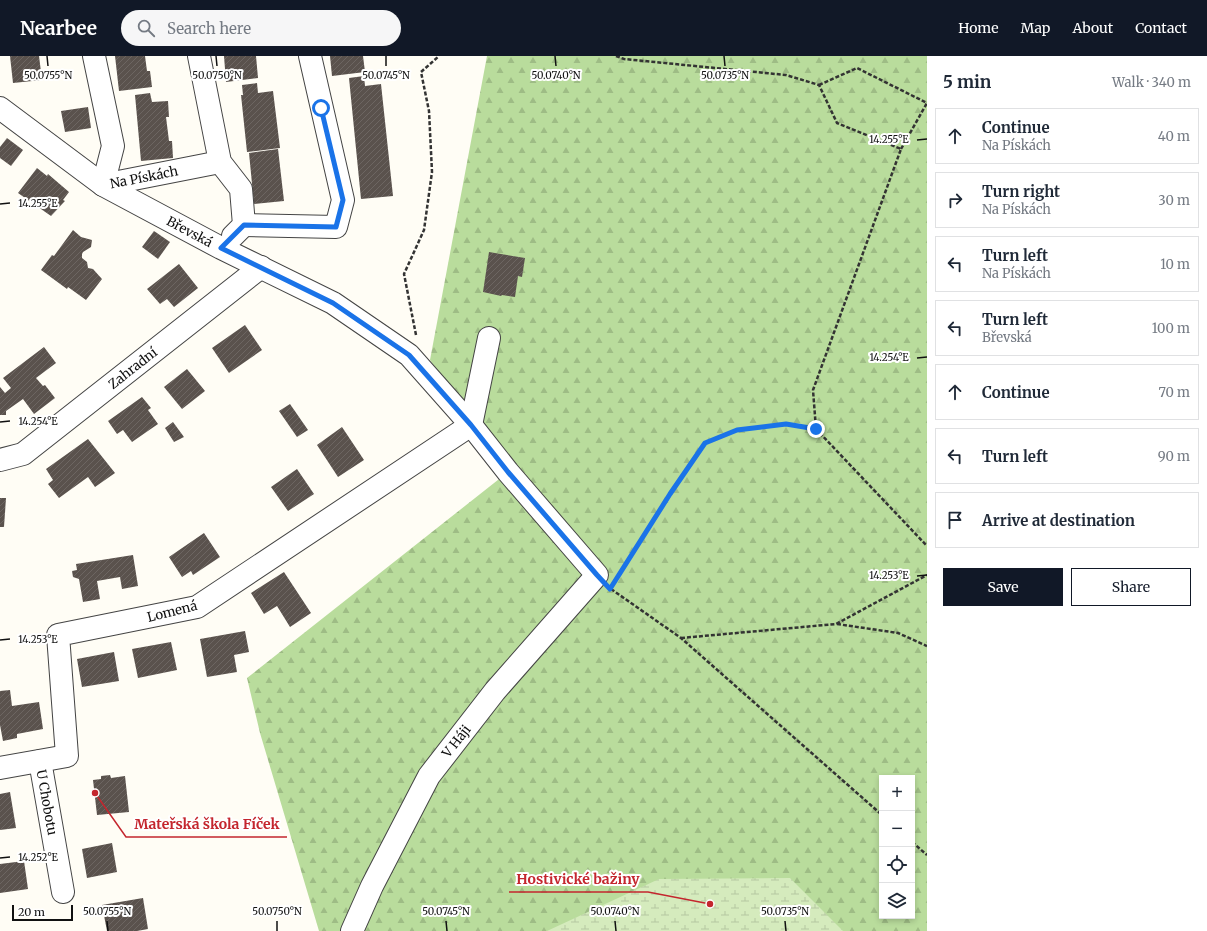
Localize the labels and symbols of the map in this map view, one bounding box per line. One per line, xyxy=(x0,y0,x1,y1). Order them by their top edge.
text: 50.0755°N xyxy=(24,69,72,82)
text: 50.0750°N xyxy=(192,69,242,82)
text: 50.0745°N xyxy=(362,69,410,82)
text: 50.0740°N xyxy=(531,69,581,82)
text: 50.0735°N xyxy=(701,69,749,82)
route start xyxy=(312,99,330,117)
text: 14.255°E xyxy=(869,133,909,146)
street label: Na Pískách xyxy=(109,162,180,192)
text: 14.255°E xyxy=(18,197,58,210)
street label: Břevská xyxy=(164,213,216,251)
street label: Zahradní xyxy=(105,343,161,393)
text: 14.254°E xyxy=(869,351,909,364)
text: 14.254°E xyxy=(18,415,58,428)
route end xyxy=(807,420,825,438)
text: 14.253°E xyxy=(869,569,909,582)
street label: Lomená xyxy=(145,597,199,626)
text: 14.253°E xyxy=(18,633,58,646)
street label: V Háji xyxy=(438,722,474,762)
street label: U Chobotu xyxy=(33,768,61,837)
callout: Mateřská škola Fíček xyxy=(126,811,287,837)
text: Mateřská škola Fíček xyxy=(134,815,281,833)
text: 14.252°E xyxy=(18,851,58,864)
callout: Hostivické bažiny xyxy=(509,866,648,892)
text: Hostivické bažiny xyxy=(516,870,640,888)
scale bar xyxy=(12,903,73,922)
text: 50.0755°N xyxy=(83,905,131,918)
text: 50.0750°N xyxy=(252,905,302,918)
text: 50.0745°N xyxy=(422,905,470,918)
text: 50.0740°N xyxy=(590,905,640,918)
text: 50.0735°N xyxy=(761,905,809,918)

